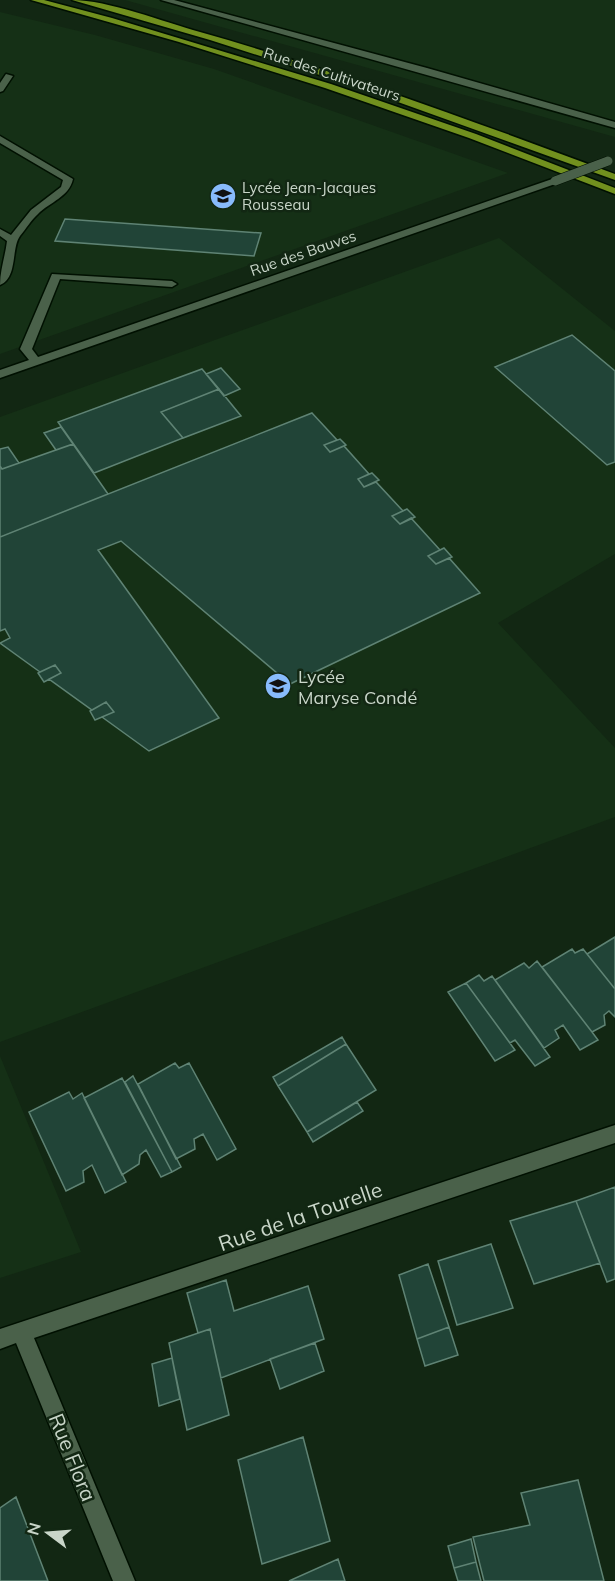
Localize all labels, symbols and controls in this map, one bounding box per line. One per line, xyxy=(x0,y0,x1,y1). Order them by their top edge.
street label: Rue des Cultivateurs xyxy=(261,43,403,105)
place label: Lycée Jean-Jacques Rousseau xyxy=(242,178,376,214)
school or university icon: Lycée Jean-Jacques Rousseau xyxy=(208,181,238,211)
street label: Rue des Bauves xyxy=(247,226,359,280)
place label: Lycée Maryse Condé xyxy=(298,665,417,709)
school or university icon: Lycée Maryse Condé xyxy=(263,671,293,701)
street label: Rue de la Tourelle xyxy=(215,1176,385,1256)
street label: Rue Flora xyxy=(44,1409,102,1505)
north arrow xyxy=(18,1503,78,1563)
text: N xyxy=(22,1520,45,1537)

